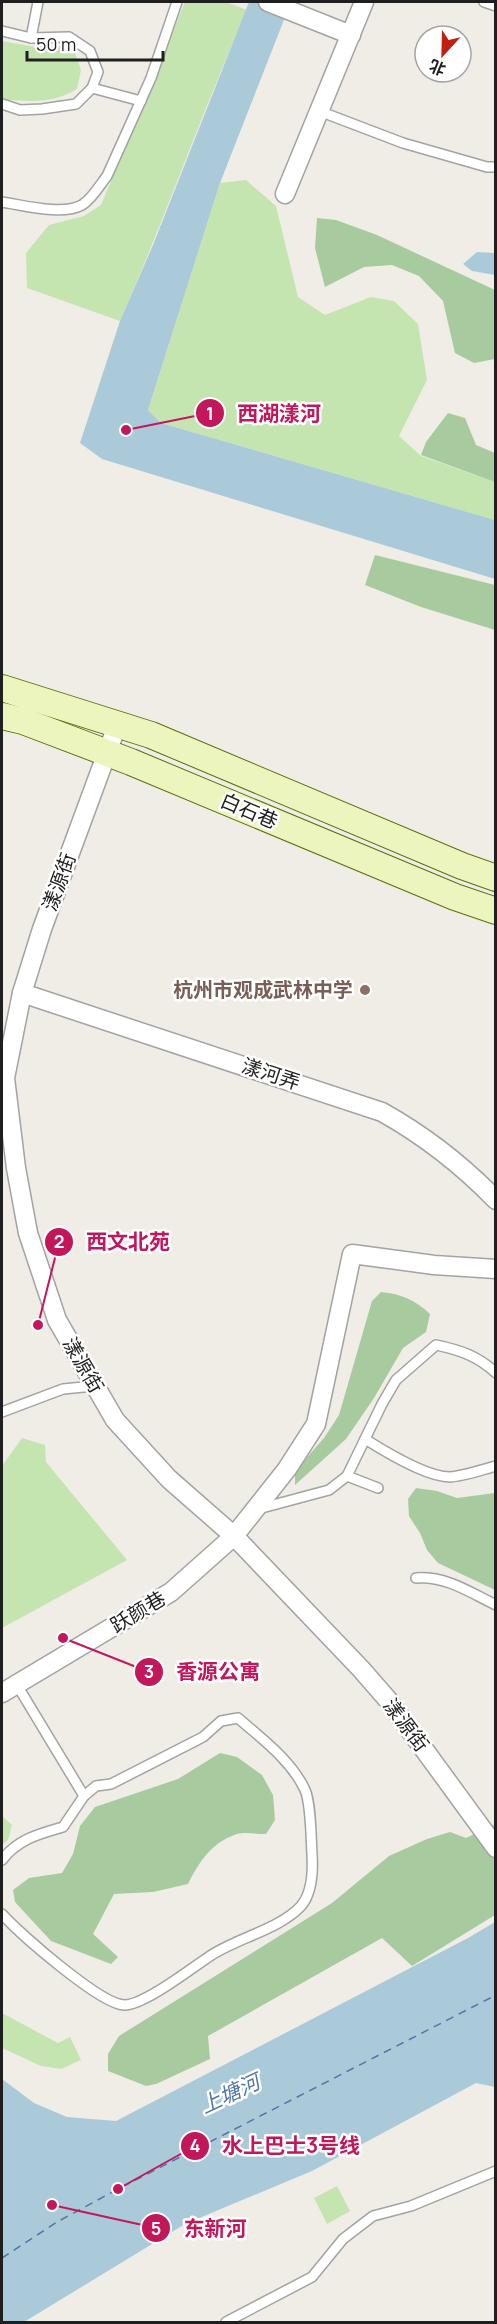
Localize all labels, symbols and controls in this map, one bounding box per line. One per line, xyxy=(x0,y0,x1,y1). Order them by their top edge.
scale bar xyxy=(27,24,164,62)
north arrow xyxy=(413,24,473,84)
text: 50 m xyxy=(36,32,76,56)
text: 北 xyxy=(426,55,449,81)
callout: 西湖漾河 xyxy=(195,394,333,433)
text: 西湖漾河 xyxy=(237,399,321,427)
text: 1 xyxy=(206,401,214,425)
street label: 白石巷 xyxy=(216,786,282,835)
street label: 漾源街 xyxy=(36,849,81,915)
place label: 杭州市观成武林中学 xyxy=(173,976,353,1003)
marker: 杭州市观成武林中学 xyxy=(358,983,372,997)
street label: 漾河弄 xyxy=(238,1051,304,1096)
callout: 西文北苑 xyxy=(44,1222,182,1261)
text: 西文北苑 xyxy=(86,1227,170,1255)
text: 2 xyxy=(54,1229,64,1253)
street label: 漾源街 xyxy=(57,1332,110,1397)
street label: 跃颜巷 xyxy=(105,1585,170,1639)
callout: 香源公寓 xyxy=(134,1652,272,1691)
text: 香源公寓 xyxy=(176,1657,260,1685)
text: 3 xyxy=(144,1659,154,1683)
street label: 漾源街 xyxy=(378,1693,435,1757)
water label: 上塘河 xyxy=(195,2065,268,2119)
callout: 水上巴士3号线 xyxy=(180,2127,372,2166)
text: 水上巴士3号线 xyxy=(222,2131,360,2159)
text: 4 xyxy=(190,2133,201,2157)
callout: 东新河 xyxy=(141,2209,258,2248)
text: 东新河 xyxy=(184,2214,247,2242)
text: 5 xyxy=(151,2216,161,2240)

